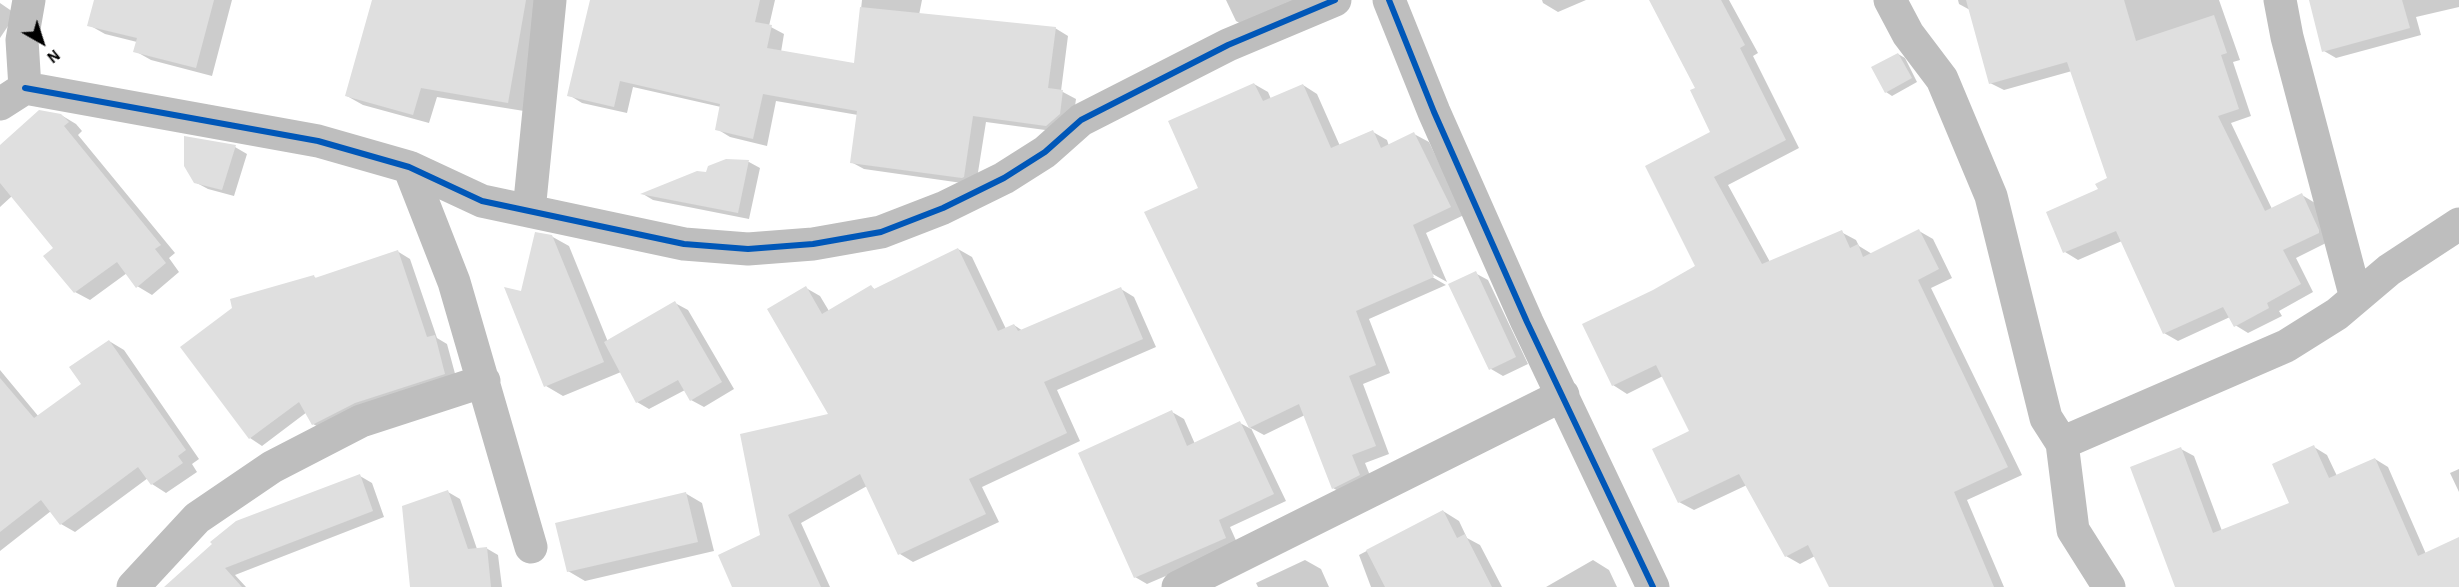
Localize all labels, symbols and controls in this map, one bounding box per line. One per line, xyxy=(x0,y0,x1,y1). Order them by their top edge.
north arrow xyxy=(12,12,72,72)
text: N xyxy=(44,46,63,66)

